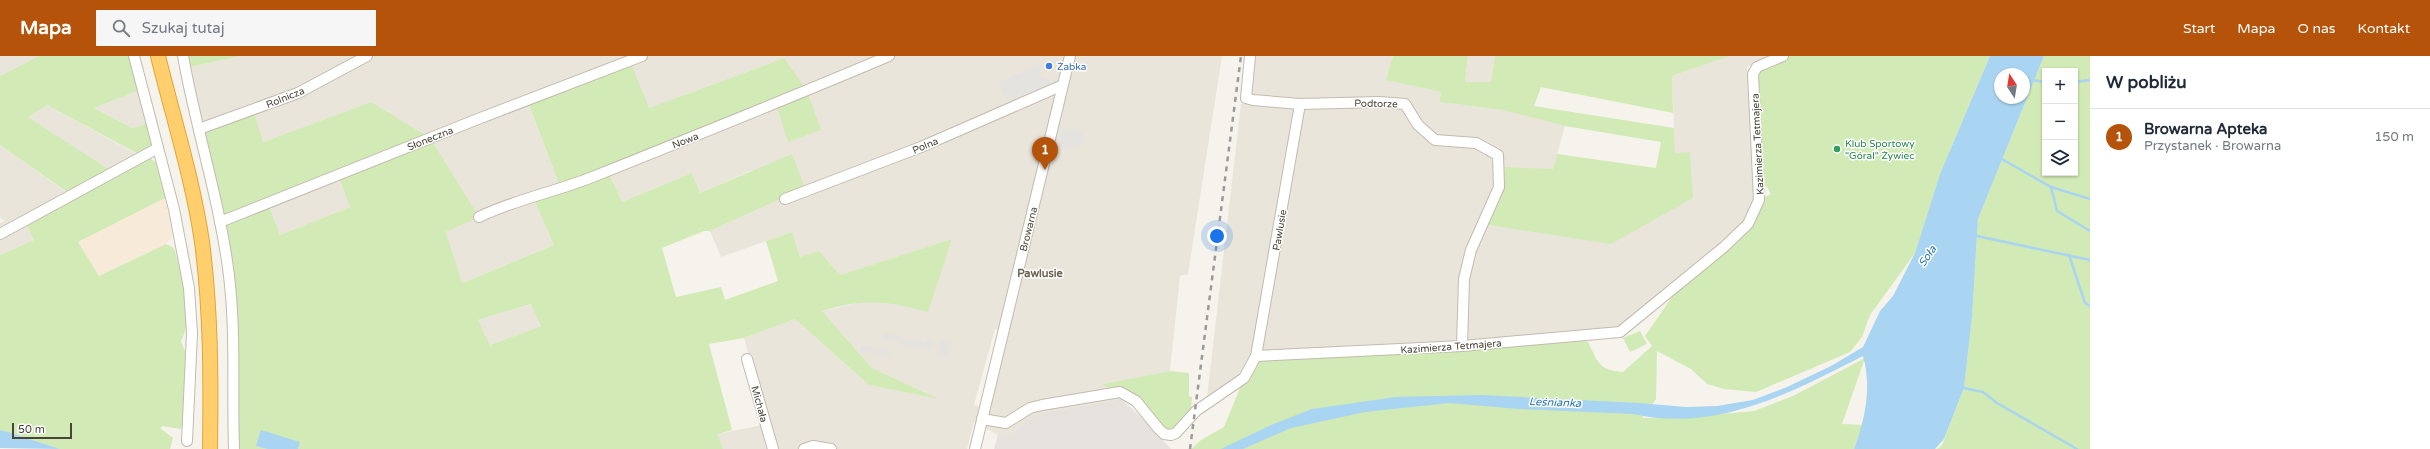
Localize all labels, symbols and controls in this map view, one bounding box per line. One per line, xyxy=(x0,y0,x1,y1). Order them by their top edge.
search box xyxy=(96,10,376,46)
text: Mapa xyxy=(20,17,72,39)
icon: search xyxy=(110,17,132,39)
text: Szukaj tutaj xyxy=(142,19,225,37)
text: Start xyxy=(2183,20,2215,37)
text: Mapa xyxy=(2237,20,2275,37)
text: O nas xyxy=(2297,20,2336,37)
text: Kontakt xyxy=(2358,20,2410,37)
marker: Żabka xyxy=(1044,61,1054,71)
place label: Żabka xyxy=(1057,61,1086,73)
north arrow xyxy=(1994,68,2030,104)
map controls xyxy=(2042,68,2078,176)
button: + xyxy=(2042,68,2078,104)
text: W pobliżu xyxy=(2106,72,2187,93)
street label: Rolnicza xyxy=(264,85,306,111)
street label: Kazimierza Tetmajera xyxy=(1749,93,1767,195)
street label: Podtorze xyxy=(1354,98,1398,110)
button: − xyxy=(2042,104,2078,140)
text: Browarna Apteka xyxy=(2144,120,2267,138)
street label: Słoneczna xyxy=(406,124,455,154)
text: 1 xyxy=(2115,129,2123,145)
text: 150 m xyxy=(2374,129,2414,145)
street label: Nowa xyxy=(670,130,700,151)
street label: Polna xyxy=(911,135,940,157)
pin: 1 xyxy=(1032,137,1058,170)
place label: Klub Sportowy "Góral" Żywiec xyxy=(1845,138,1915,162)
text: Przystanek · Browarna xyxy=(2144,138,2281,154)
button: layers xyxy=(2042,140,2078,176)
marker: Klub Sportowy "Góral" Żywiec xyxy=(1832,144,1842,154)
street label: Browarna xyxy=(1018,206,1040,253)
street label: Pawlusie xyxy=(1270,208,1290,252)
your location xyxy=(1207,226,1227,246)
water label: Soła xyxy=(1916,243,1940,269)
district label: Pawlusie xyxy=(1017,267,1064,280)
street label: Kazimierza Tetmajera xyxy=(1400,337,1502,357)
street label: Michała xyxy=(748,385,770,424)
water label: Leśnianka xyxy=(1529,395,1582,410)
scale bar xyxy=(12,421,72,440)
text: 50 m xyxy=(18,423,45,436)

